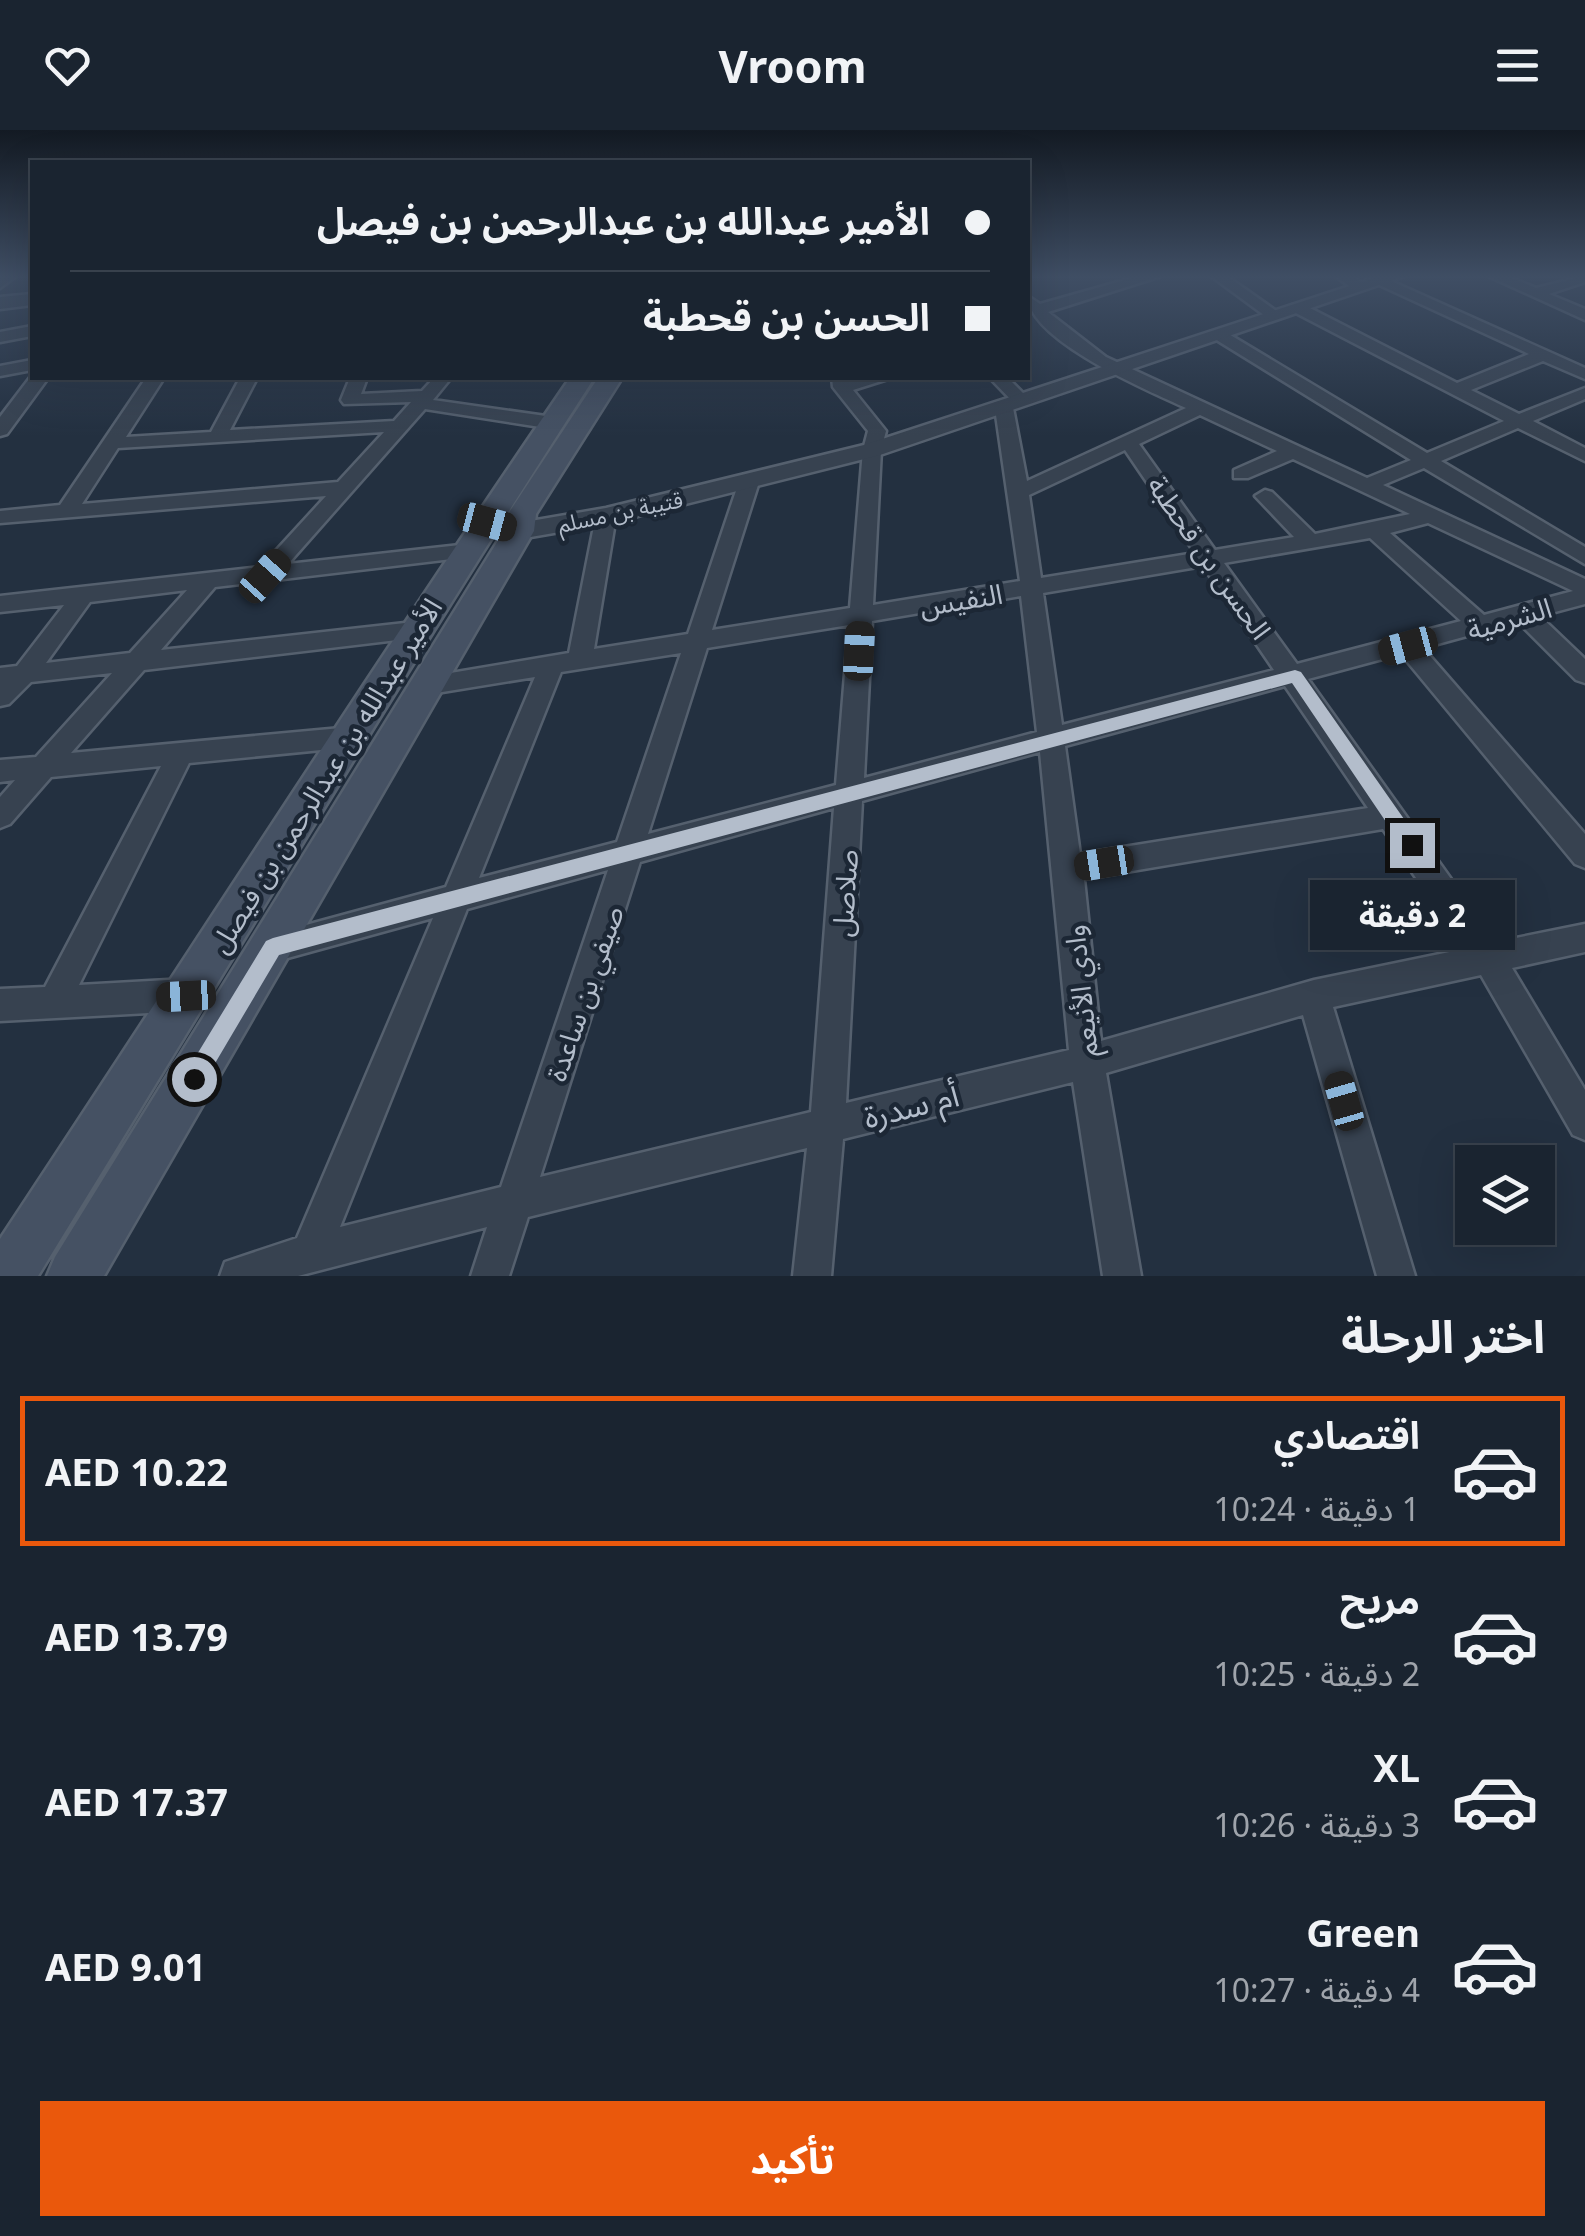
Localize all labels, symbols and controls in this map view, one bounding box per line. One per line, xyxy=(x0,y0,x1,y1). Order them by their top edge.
text: Vroom xyxy=(718,35,867,96)
icon: heart xyxy=(40,38,95,93)
icon: menu xyxy=(1490,38,1545,93)
text: الأمير عبدالله بن عبدالرحمن بن فيصل xyxy=(317,194,930,246)
text: الحسن بن قحطبة xyxy=(643,290,930,342)
street label: الحسن بن قحطبة xyxy=(1139,467,1281,647)
street label: قتيبة بن مسلم xyxy=(555,483,686,542)
car xyxy=(454,500,520,544)
car xyxy=(234,544,296,608)
street label: النفيس xyxy=(917,574,1005,624)
street label: الشرمية xyxy=(1462,588,1556,648)
street label: الأمير عبدالله بن عبدالرحمن بن فيصل xyxy=(200,590,450,960)
car xyxy=(842,620,876,682)
car xyxy=(1375,624,1441,668)
route end xyxy=(1390,823,1435,868)
car xyxy=(1072,843,1136,883)
street label: صلاصل xyxy=(822,848,866,938)
callout: 2 دقيقة xyxy=(1310,880,1514,950)
text: 2 دقيقة xyxy=(1359,893,1466,936)
street label: صيفي بن ساعدة xyxy=(536,900,635,1087)
street label: وادي الأنيعم xyxy=(1054,923,1110,1059)
car xyxy=(155,979,217,1013)
route start xyxy=(172,1057,217,1102)
car xyxy=(1321,1068,1367,1134)
street label: أم سدرة xyxy=(859,1072,964,1141)
map controls xyxy=(1455,1145,1555,1245)
button: layers xyxy=(1455,1145,1555,1245)
text: اختر الرحلة xyxy=(1341,1305,1545,1366)
text: اقتصادي xyxy=(1274,1408,1420,1460)
icon: car xyxy=(1450,1426,1540,1516)
text: AED 10.22 xyxy=(45,1445,228,1497)
text: 1 دقيقة · 10:24 xyxy=(1213,1487,1420,1530)
text: مريح xyxy=(1340,1573,1420,1625)
icon: car xyxy=(1450,1591,1540,1681)
text: AED 13.79 xyxy=(45,1610,228,1662)
text: 2 دقيقة · 10:25 xyxy=(1213,1652,1420,1695)
text: XL xyxy=(1373,1741,1420,1793)
icon: car xyxy=(1450,1756,1540,1846)
text: AED 17.37 xyxy=(45,1775,228,1827)
text: 3 دقيقة · 10:26 xyxy=(1213,1803,1420,1846)
text: Green xyxy=(1306,1906,1420,1958)
icon: car xyxy=(1450,1921,1540,2011)
text: AED 9.01 xyxy=(45,1940,206,1992)
text: 4 دقيقة · 10:27 xyxy=(1213,1968,1420,2011)
button: تأكيد xyxy=(40,2101,1545,2216)

